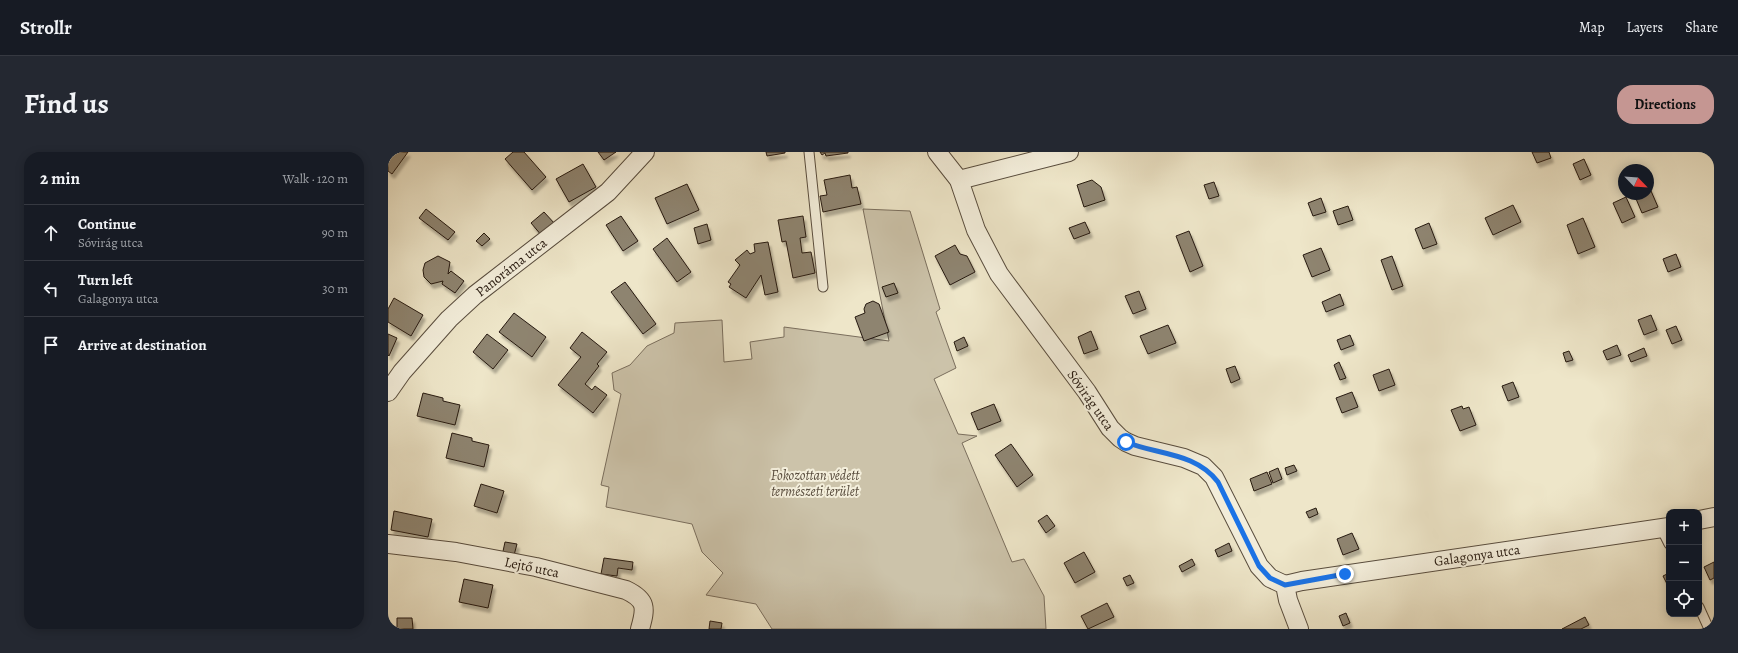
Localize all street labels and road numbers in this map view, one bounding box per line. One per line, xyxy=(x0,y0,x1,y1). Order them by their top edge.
street label: Panoráma utca xyxy=(472,233,551,301)
street label: Sóvirág utca xyxy=(1063,366,1119,435)
street label: Galagonya utca xyxy=(1433,540,1522,571)
street label: Lejtő utca xyxy=(503,552,562,583)

